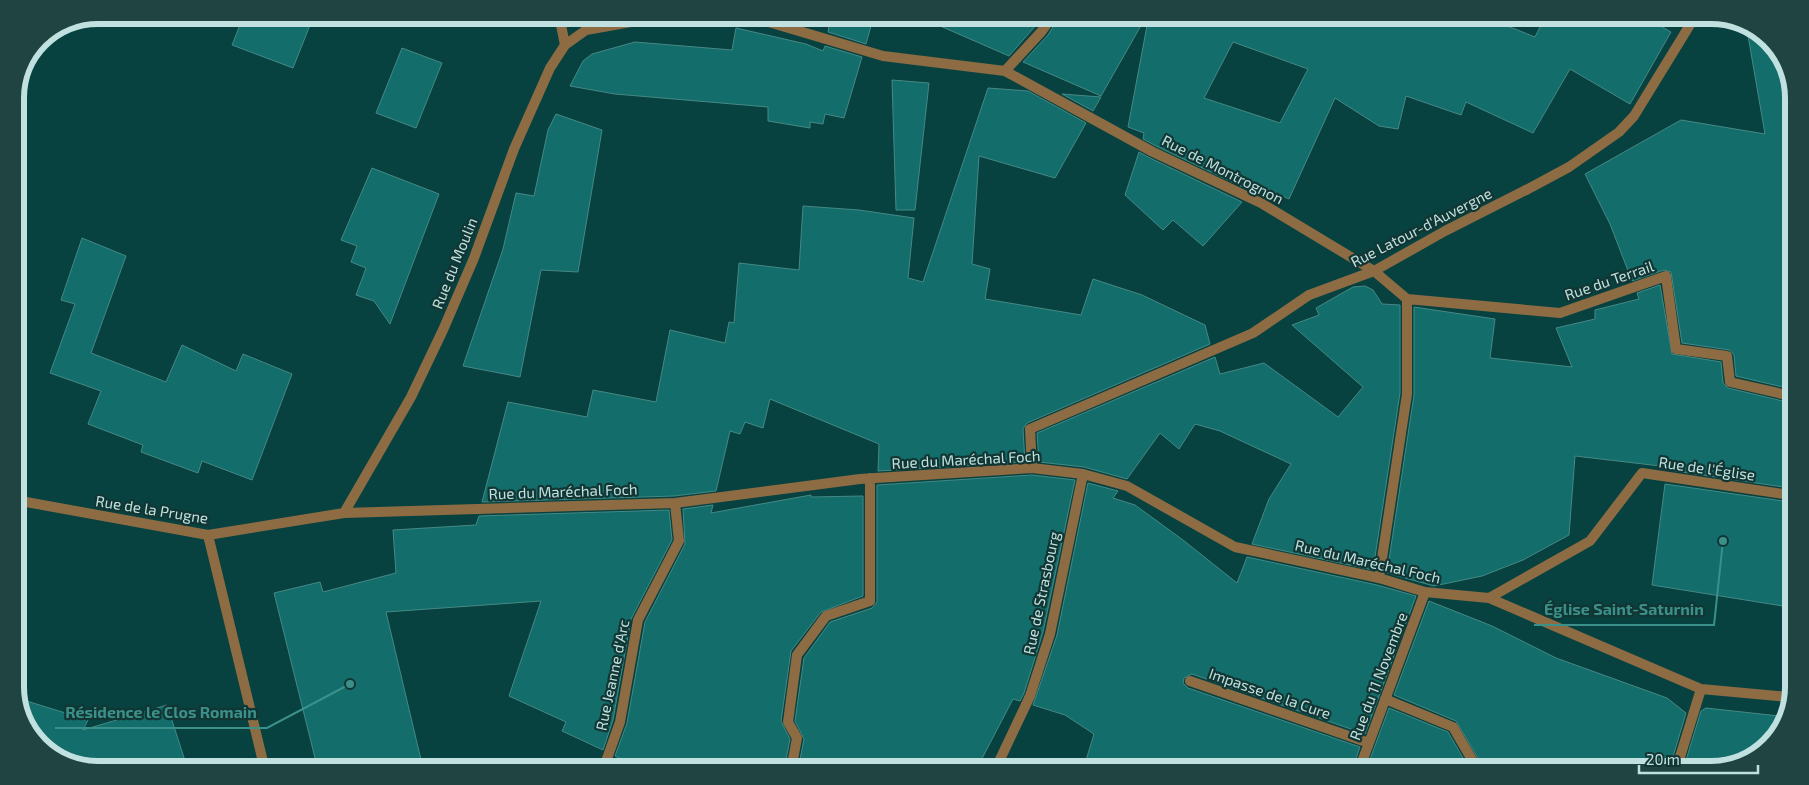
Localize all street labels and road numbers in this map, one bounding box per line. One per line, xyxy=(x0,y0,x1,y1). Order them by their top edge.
street label: Rue de Montrognon xyxy=(1159,131,1287,207)
street label: Rue Latour-d'Auvergne xyxy=(1347,184,1495,270)
street label: Rue du Moulin xyxy=(428,215,480,311)
street label: Rue du Terrail xyxy=(1562,256,1656,304)
street label: Rue du Maréchal Foch xyxy=(891,446,1041,472)
street label: Rue de l'Église xyxy=(1658,452,1756,484)
street label: Rue du Maréchal Foch xyxy=(488,479,638,503)
street label: Rue de la Prugne xyxy=(94,491,210,527)
street label: Rue de Strasbourg xyxy=(1019,529,1063,656)
street label: Rue du Maréchal Foch xyxy=(1293,535,1443,587)
street label: Rue du 11 Novembre xyxy=(1345,610,1411,742)
street label: Rue Jeanne d'Arc xyxy=(591,618,633,732)
street label: Impasse de la Cure xyxy=(1207,664,1333,722)

